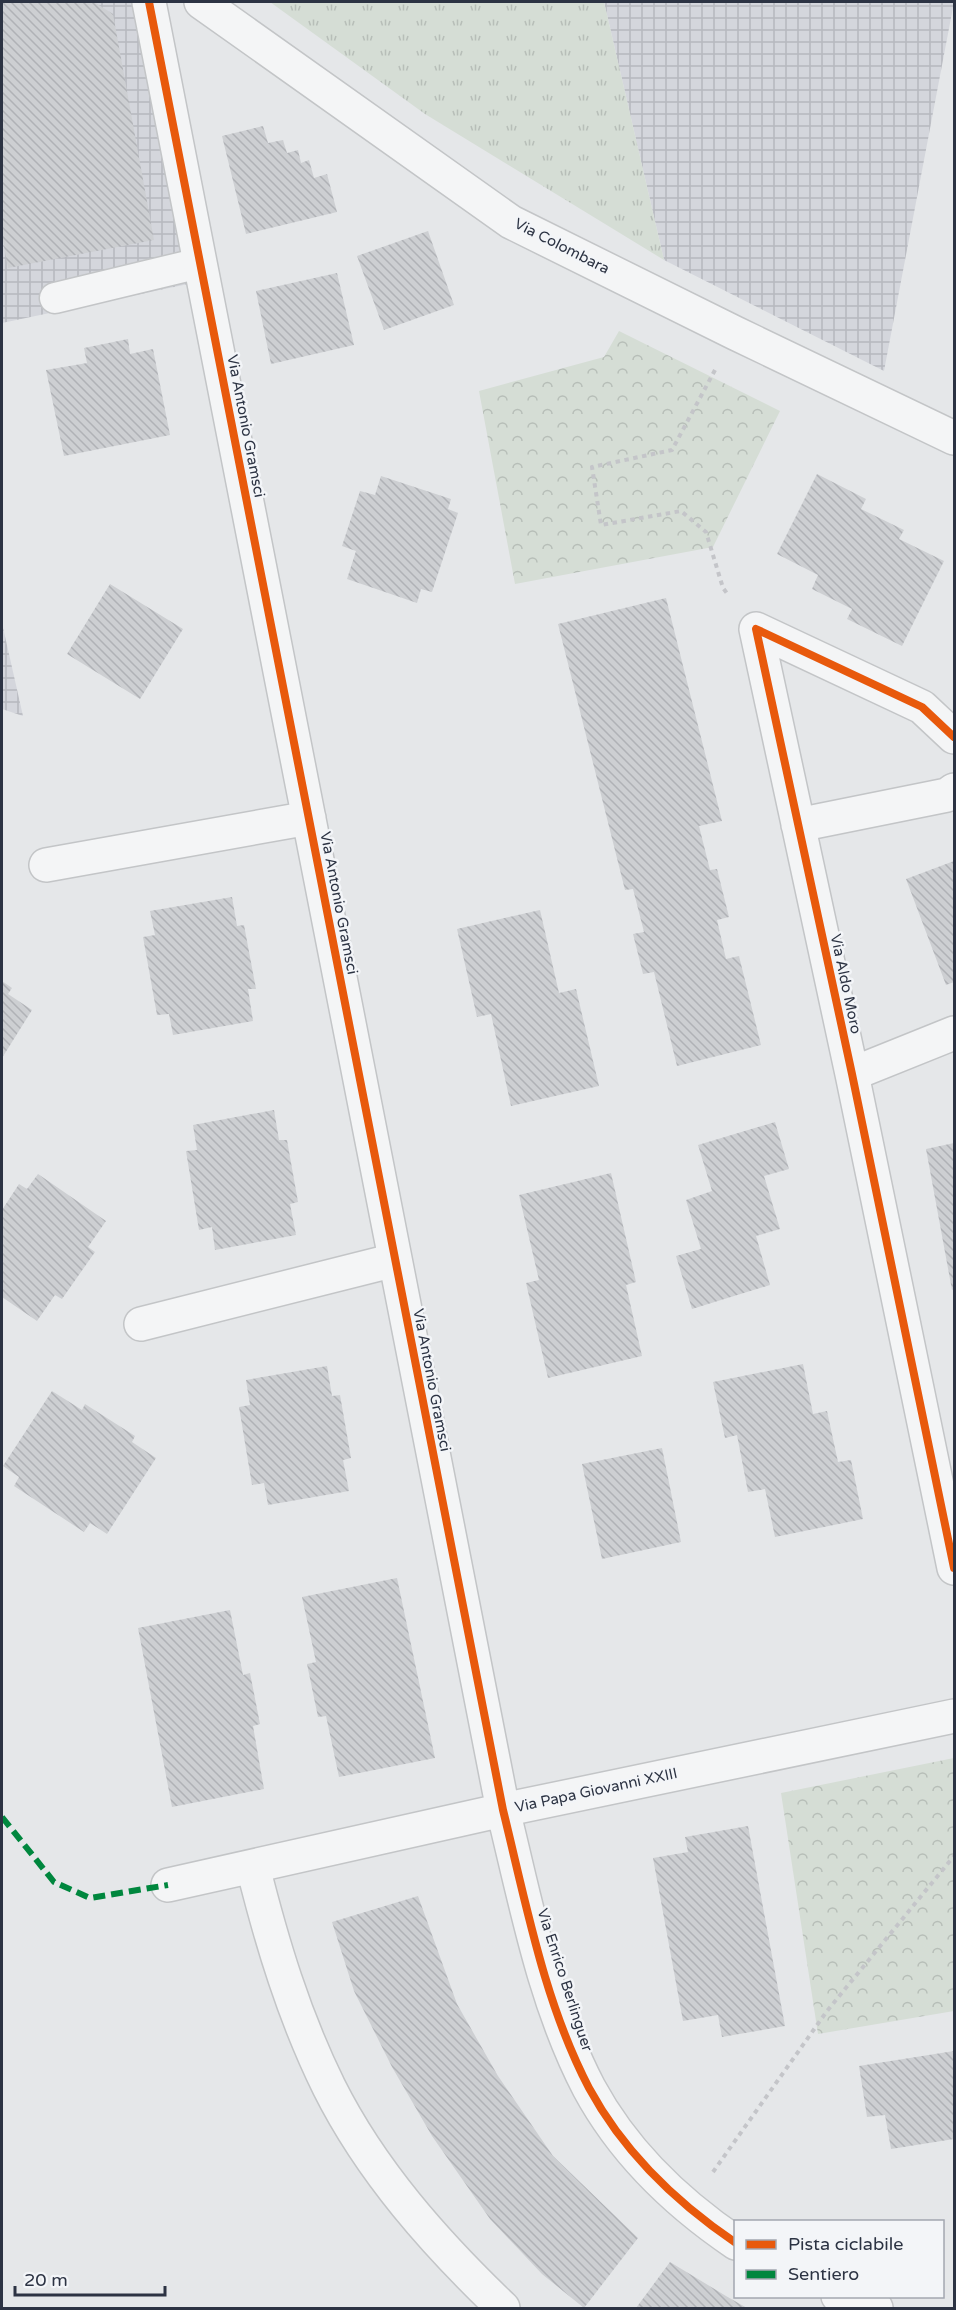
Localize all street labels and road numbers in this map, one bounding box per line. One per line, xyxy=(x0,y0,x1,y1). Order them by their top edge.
street label: Via Colombara xyxy=(511,214,613,278)
street label: Via Antonio Gramsci xyxy=(223,353,269,499)
street label: Via Antonio Gramsci xyxy=(316,830,362,976)
street label: Via Aldo Moro xyxy=(827,932,865,1036)
street label: Via Antonio Gramsci xyxy=(409,1307,455,1453)
street label: Via Papa Giovanni XXIII xyxy=(513,1764,679,1816)
street label: Via Enrico Berlinguer xyxy=(533,1906,597,2054)

